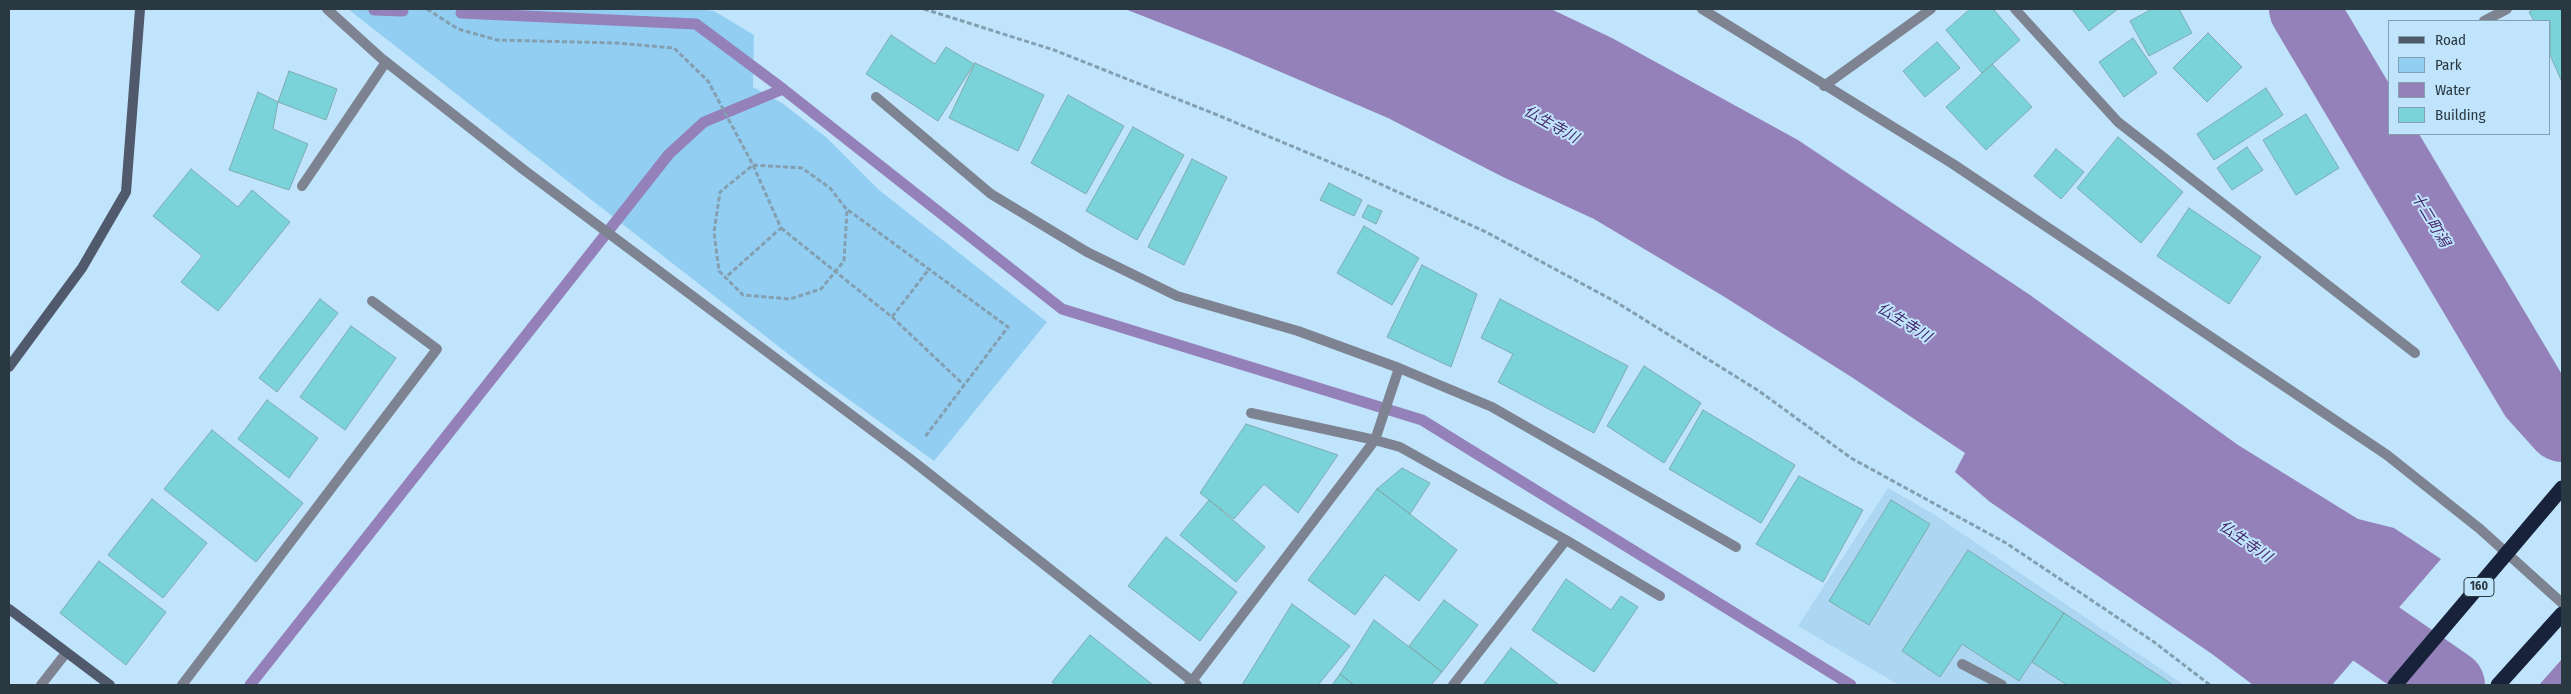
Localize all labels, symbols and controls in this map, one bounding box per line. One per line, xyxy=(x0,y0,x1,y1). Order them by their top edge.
legend xyxy=(2388,20,2551,135)
text: Road xyxy=(2435,31,2466,49)
text: Park xyxy=(2435,56,2462,74)
text: Water xyxy=(2435,81,2470,99)
water label: 仏生寺川 xyxy=(1520,103,1582,147)
text: Building xyxy=(2435,106,2486,124)
water label: 十二町潟 xyxy=(2407,190,2453,250)
water label: 仏生寺川 xyxy=(1874,299,1934,347)
water label: 仏生寺川 xyxy=(2215,517,2275,567)
road number: 160 xyxy=(2464,578,2494,596)

